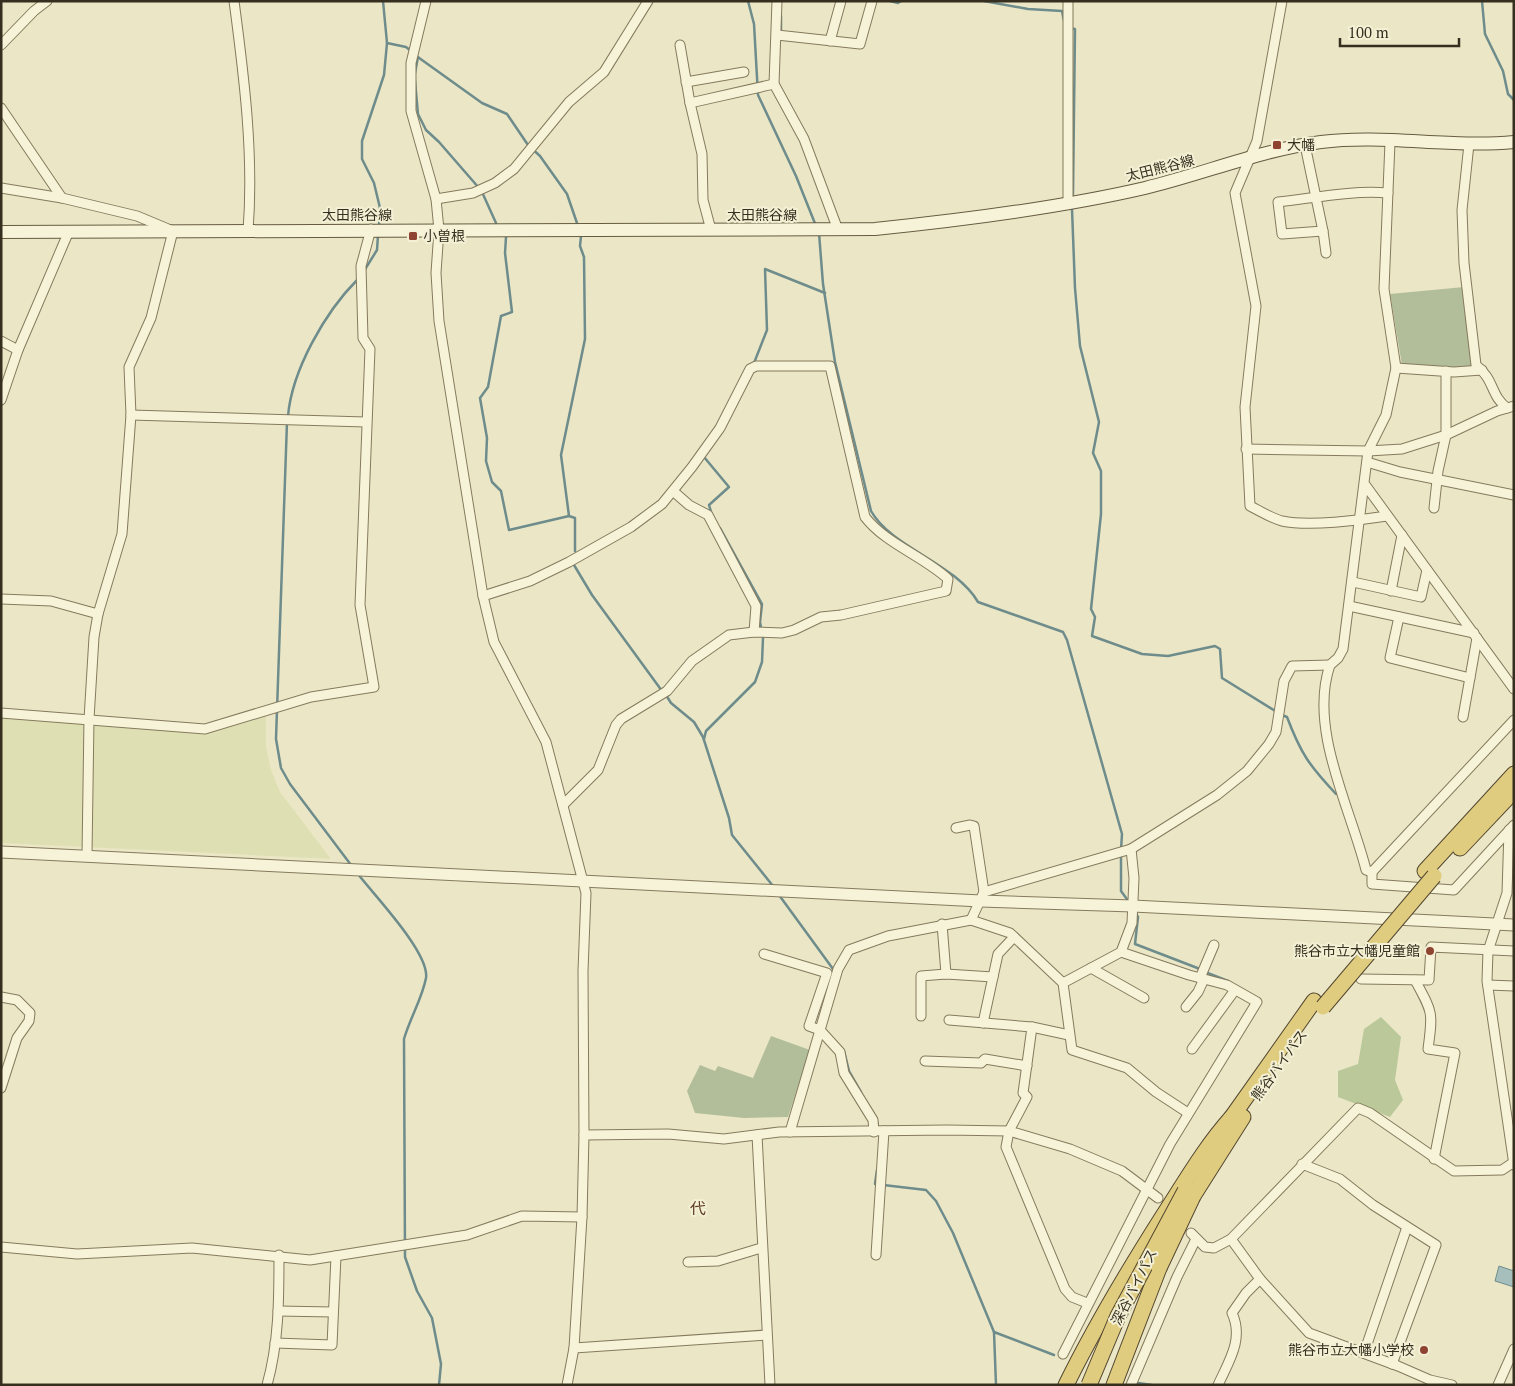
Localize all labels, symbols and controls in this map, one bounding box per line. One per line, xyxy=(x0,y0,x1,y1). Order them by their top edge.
scale bar xyxy=(1340,15,1459,47)
text: 100 m xyxy=(1348,22,1389,42)
place label: 大幡 xyxy=(1287,135,1315,154)
marker: 大幡 xyxy=(1271,139,1283,151)
street label: 太田熊谷線 xyxy=(1124,150,1196,185)
street label: 太田熊谷線 xyxy=(322,205,392,224)
street label: 太田熊谷線 xyxy=(727,205,797,224)
place label: 小曽根 xyxy=(423,226,465,245)
marker: 小曽根 xyxy=(407,230,419,242)
place label: 熊谷市立大幡児童館 xyxy=(1294,941,1420,960)
marker: 熊谷市立大幡児童館 xyxy=(1424,945,1436,957)
street label: 熊谷バイパス xyxy=(1246,1025,1311,1104)
district label: 代 xyxy=(690,1197,706,1219)
street label: 深谷バイパス xyxy=(1106,1245,1161,1328)
place label: 熊谷市立大幡小学校 xyxy=(1288,1340,1414,1359)
marker: 熊谷市立大幡小学校 xyxy=(1418,1344,1430,1356)

